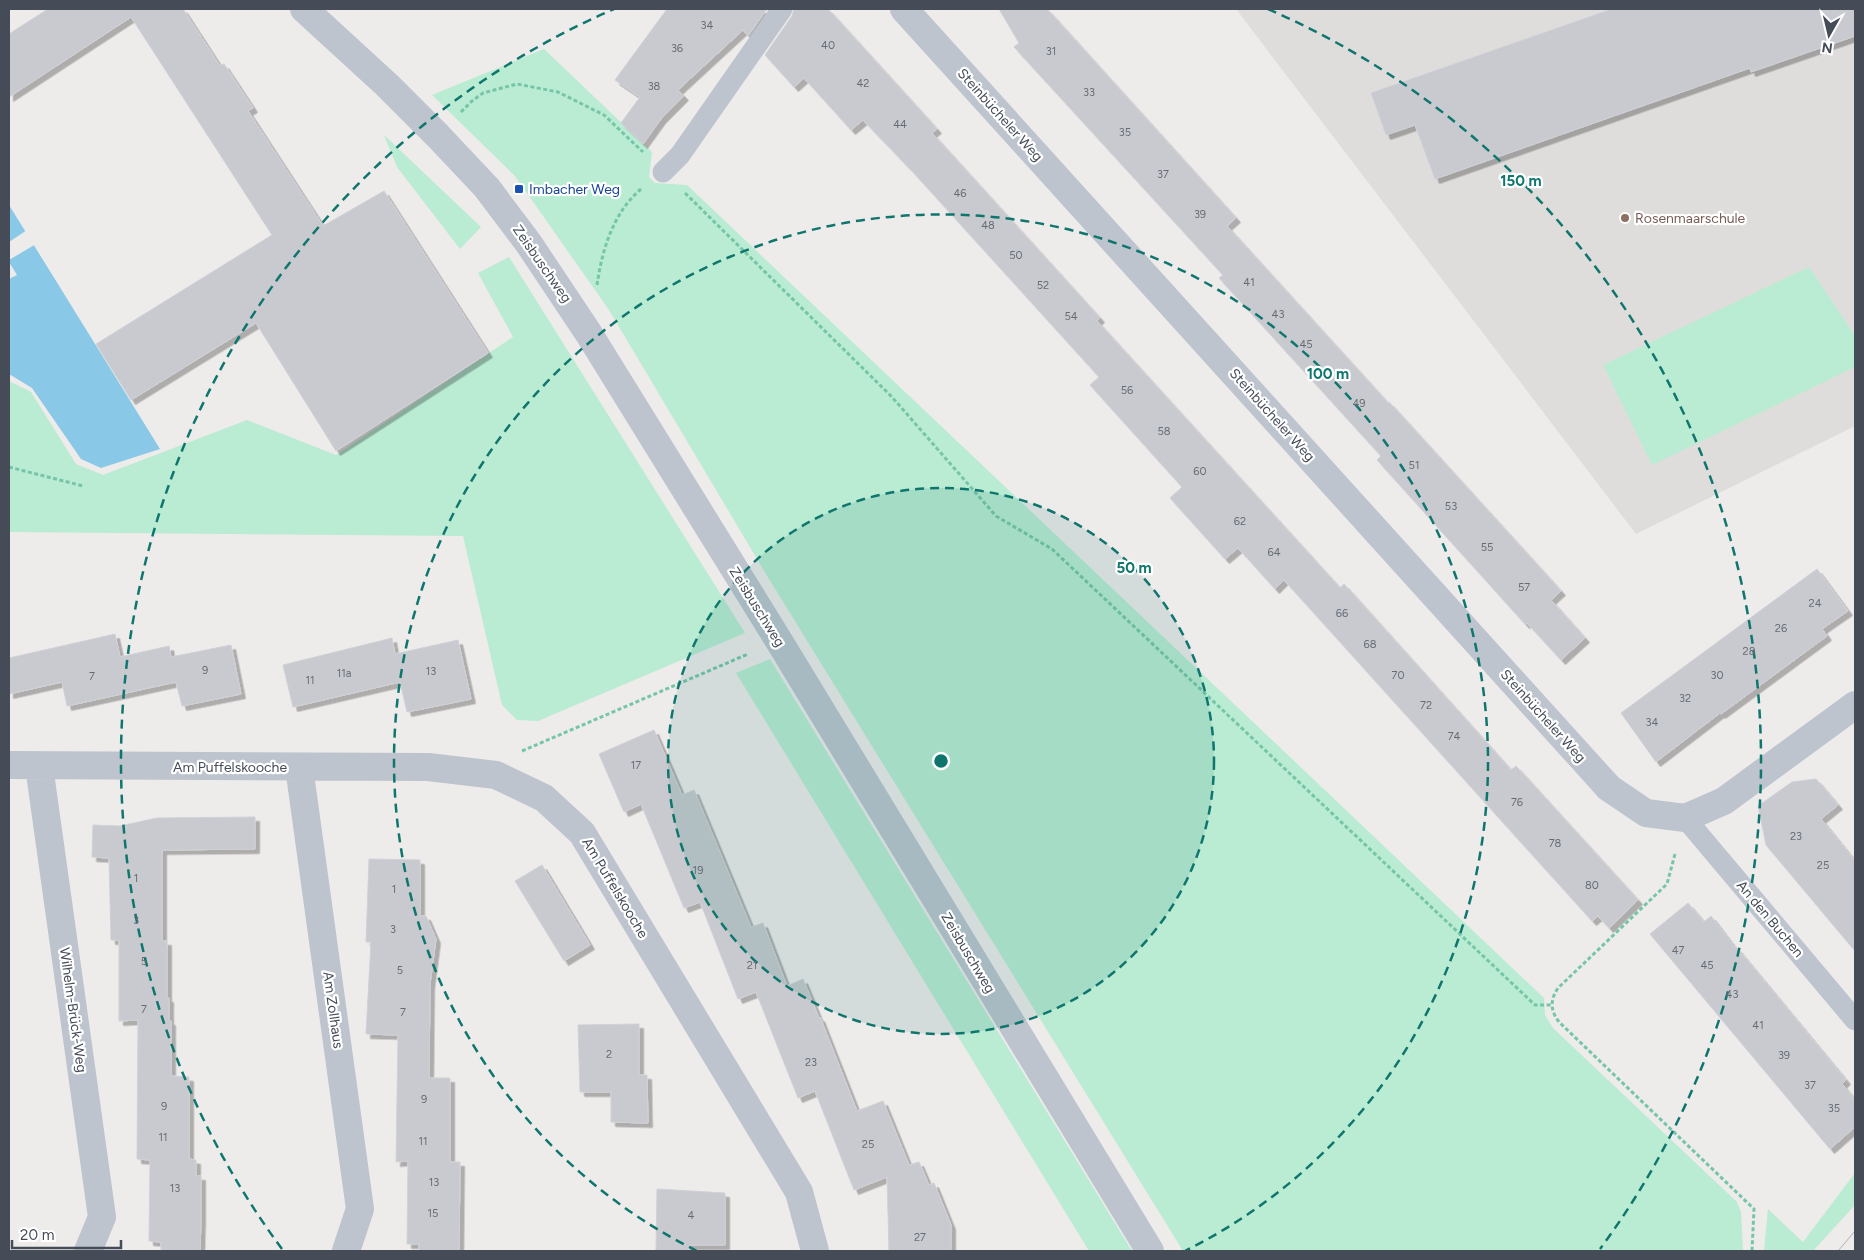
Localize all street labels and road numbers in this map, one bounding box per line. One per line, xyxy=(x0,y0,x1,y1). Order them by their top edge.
street label: Steinbücheler Weg xyxy=(954,65,1046,165)
street label: Zeisbuschweg xyxy=(509,222,575,306)
street label: Steinbücheler Weg xyxy=(1226,365,1318,465)
street label: Zeisbuschweg xyxy=(726,564,788,650)
street label: Steinbücheler Weg xyxy=(1497,666,1589,766)
street label: Am Puffelskooche xyxy=(173,759,287,776)
street label: Am Puffelskooche xyxy=(578,835,652,942)
street label: An den Buchen xyxy=(1733,877,1807,961)
street label: Zeisbuschweg xyxy=(937,910,999,996)
street label: Wilhelm-Brück-Weg xyxy=(56,946,90,1074)
street label: Am Zollhaus xyxy=(319,970,347,1050)

